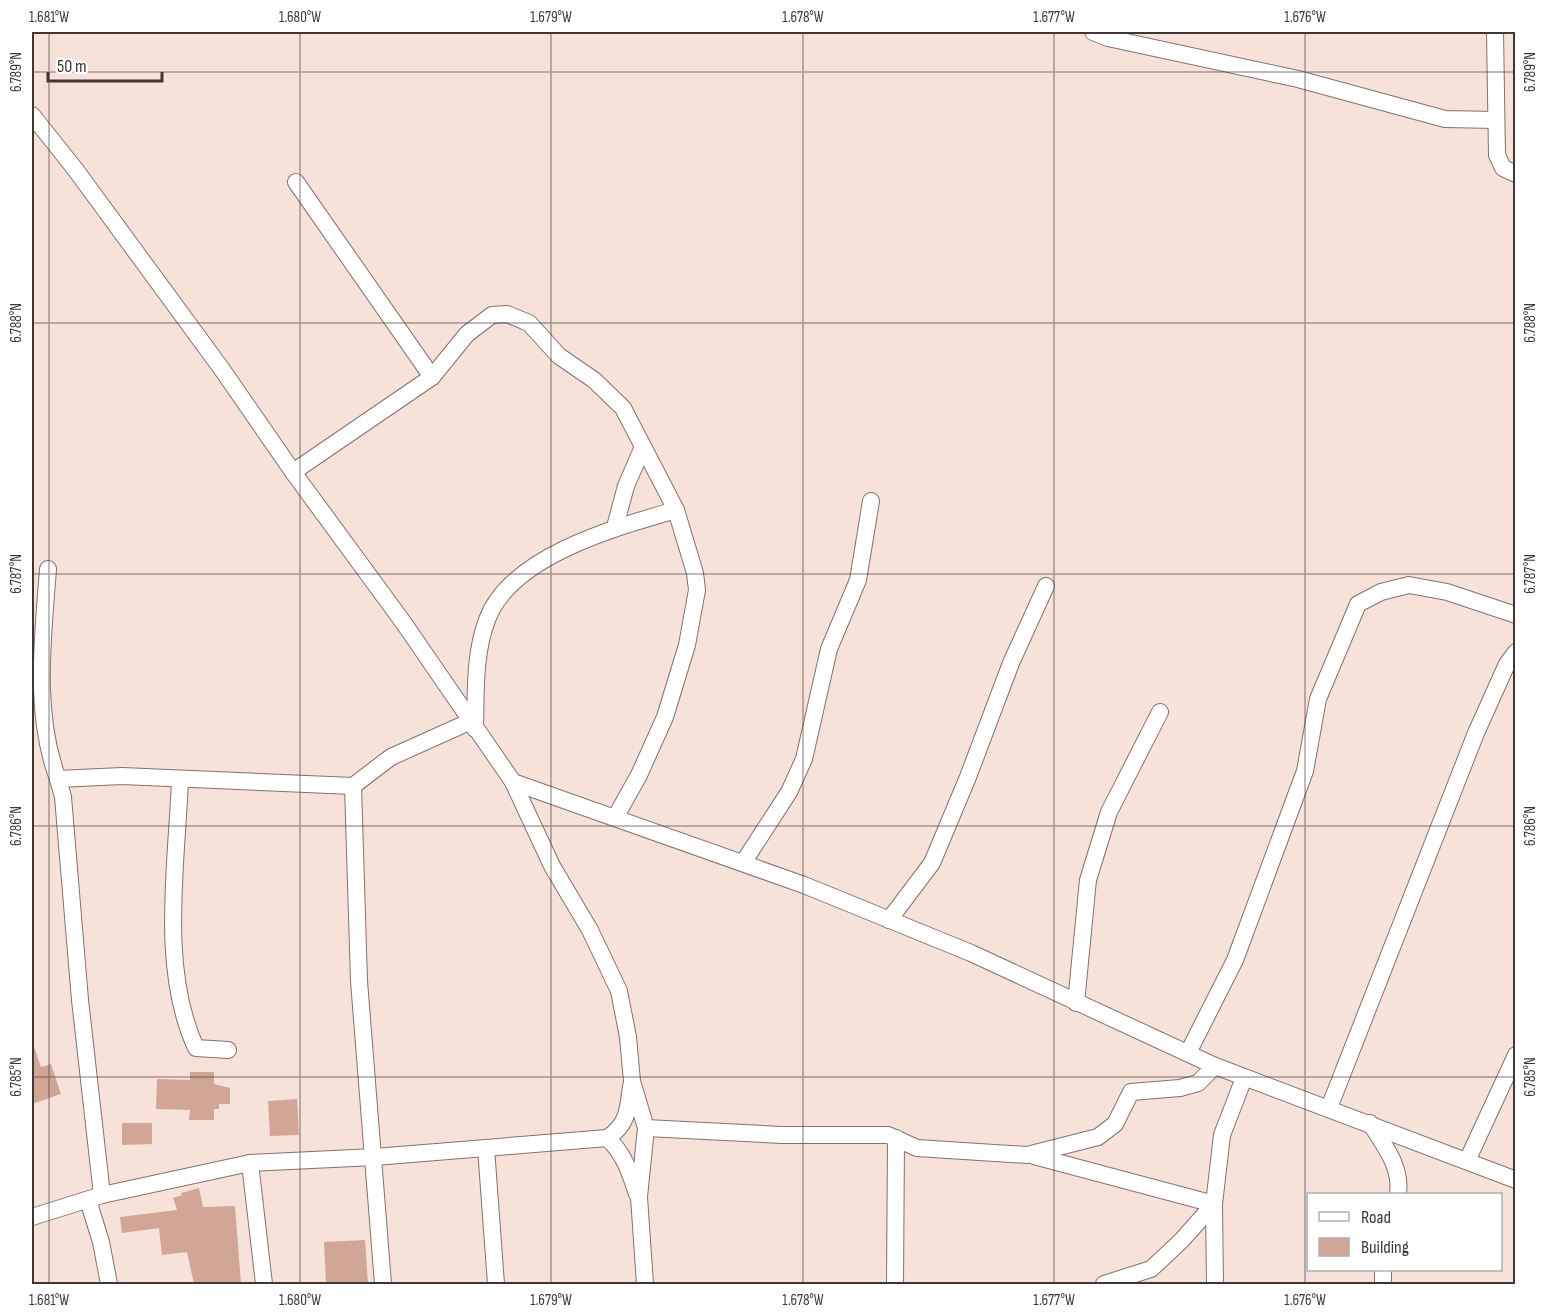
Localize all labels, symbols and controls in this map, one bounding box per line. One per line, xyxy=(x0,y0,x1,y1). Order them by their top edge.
text: 1.681°W xyxy=(29,8,69,27)
text: 1.680°W xyxy=(279,8,321,27)
text: 1.679°W xyxy=(530,8,572,27)
text: 1.678°W xyxy=(782,8,824,27)
text: 1.677°W xyxy=(1033,8,1075,27)
text: 1.676°W xyxy=(1284,8,1326,27)
scale bar xyxy=(48,45,162,83)
text: 6.789°N xyxy=(7,52,26,92)
text: 6.789°N xyxy=(1521,52,1540,92)
text: 50 m xyxy=(57,56,87,77)
text: 6.788°N xyxy=(7,303,26,343)
text: 6.788°N xyxy=(1521,303,1540,343)
text: 6.787°N xyxy=(7,554,26,594)
text: 6.787°N xyxy=(1521,554,1540,594)
text: 6.786°N xyxy=(7,806,26,846)
text: 6.786°N xyxy=(1521,806,1540,846)
text: 6.785°N xyxy=(7,1057,26,1097)
text: 6.785°N xyxy=(1521,1057,1540,1097)
legend xyxy=(1307,1193,1502,1271)
text: Road xyxy=(1361,1207,1391,1228)
text: Building xyxy=(1361,1237,1409,1258)
text: 1.681°W xyxy=(29,1291,69,1310)
text: 1.680°W xyxy=(279,1291,321,1310)
text: 1.679°W xyxy=(530,1291,572,1310)
text: 1.678°W xyxy=(782,1291,824,1310)
text: 1.677°W xyxy=(1033,1291,1075,1310)
text: 1.676°W xyxy=(1284,1291,1326,1310)

